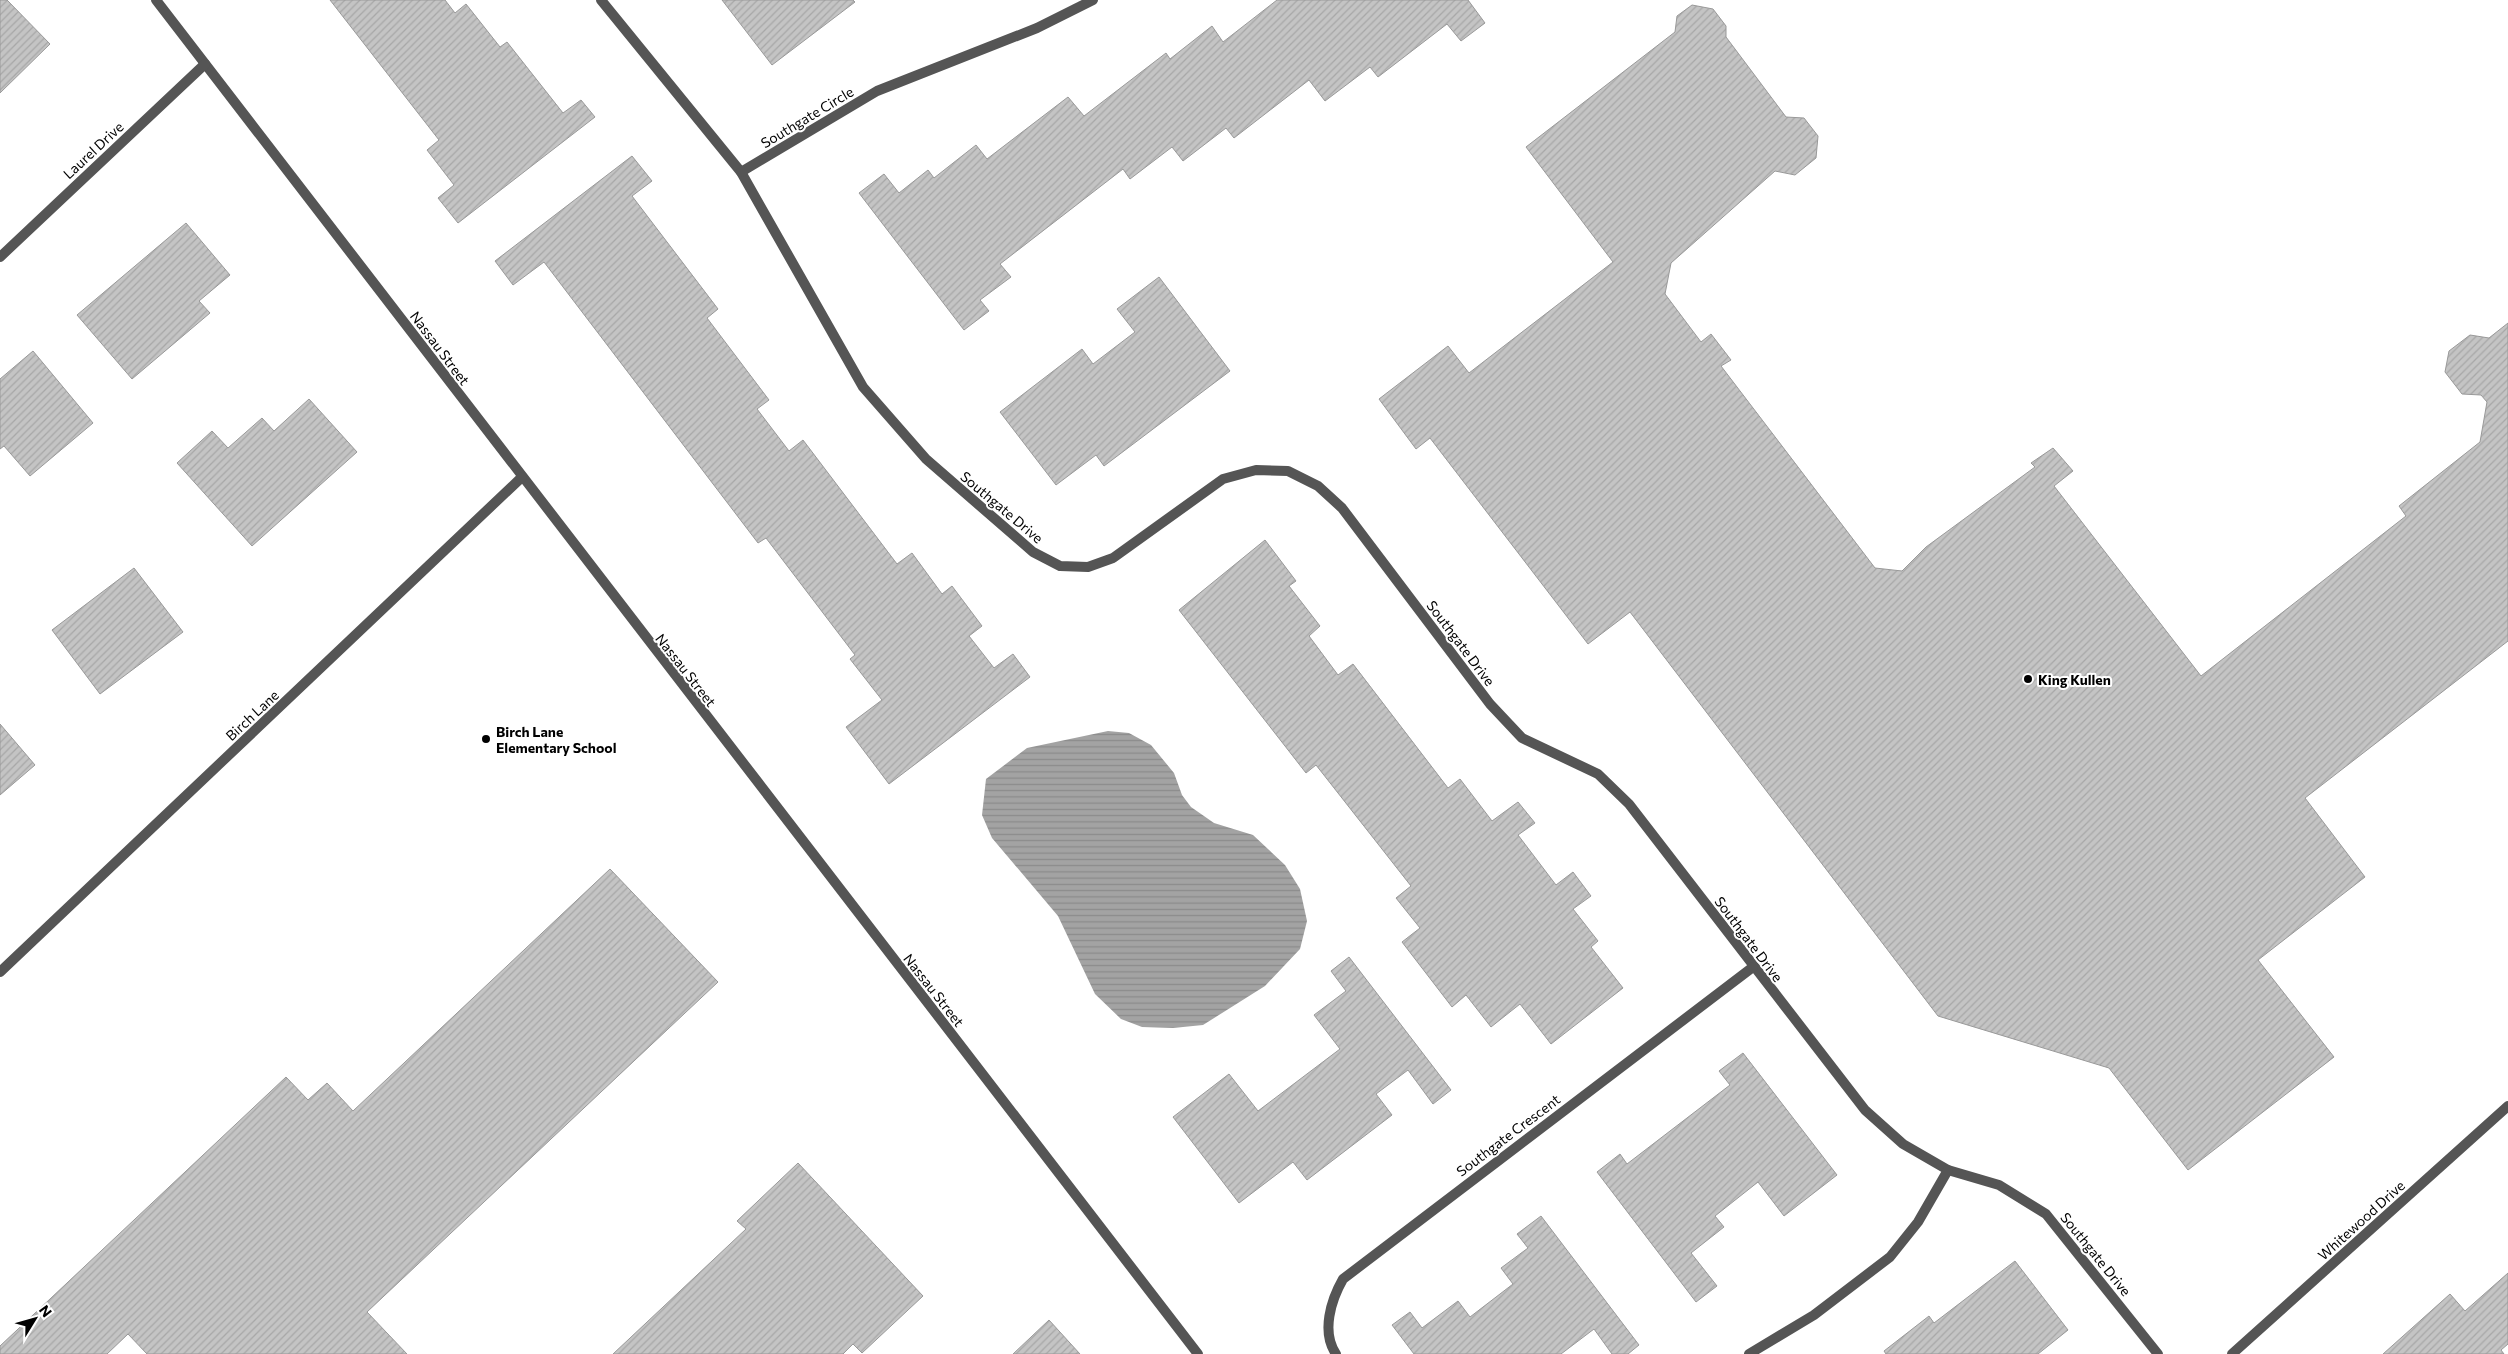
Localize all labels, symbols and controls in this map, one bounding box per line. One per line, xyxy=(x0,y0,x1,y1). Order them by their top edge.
street label: Southgate Circle xyxy=(758,83,856,151)
street label: Laurel Drive xyxy=(59,118,127,182)
street label: Nassau Street xyxy=(407,308,473,388)
street label: Southgate Drive xyxy=(957,468,1047,546)
street label: Southgate Drive xyxy=(1423,597,1499,689)
street label: Nassau Street xyxy=(652,630,720,710)
place label: King Kullen xyxy=(2038,671,2111,688)
marker: King Kullen xyxy=(2022,673,2034,685)
street label: Birch Lane xyxy=(222,686,282,744)
place label: Birch Lane Elementary School xyxy=(496,723,616,756)
marker: Birch Lane Elementary School xyxy=(480,733,492,745)
street label: Southgate Drive xyxy=(1711,893,1787,985)
street label: Nassau Street xyxy=(900,950,968,1030)
street label: Southgate Crescent xyxy=(1453,1090,1563,1180)
street label: Whitewood Drive xyxy=(2314,1177,2408,1263)
street label: Southgate Drive xyxy=(2057,1209,2135,1299)
north arrow xyxy=(10,1294,60,1344)
text: N xyxy=(36,1302,56,1320)

